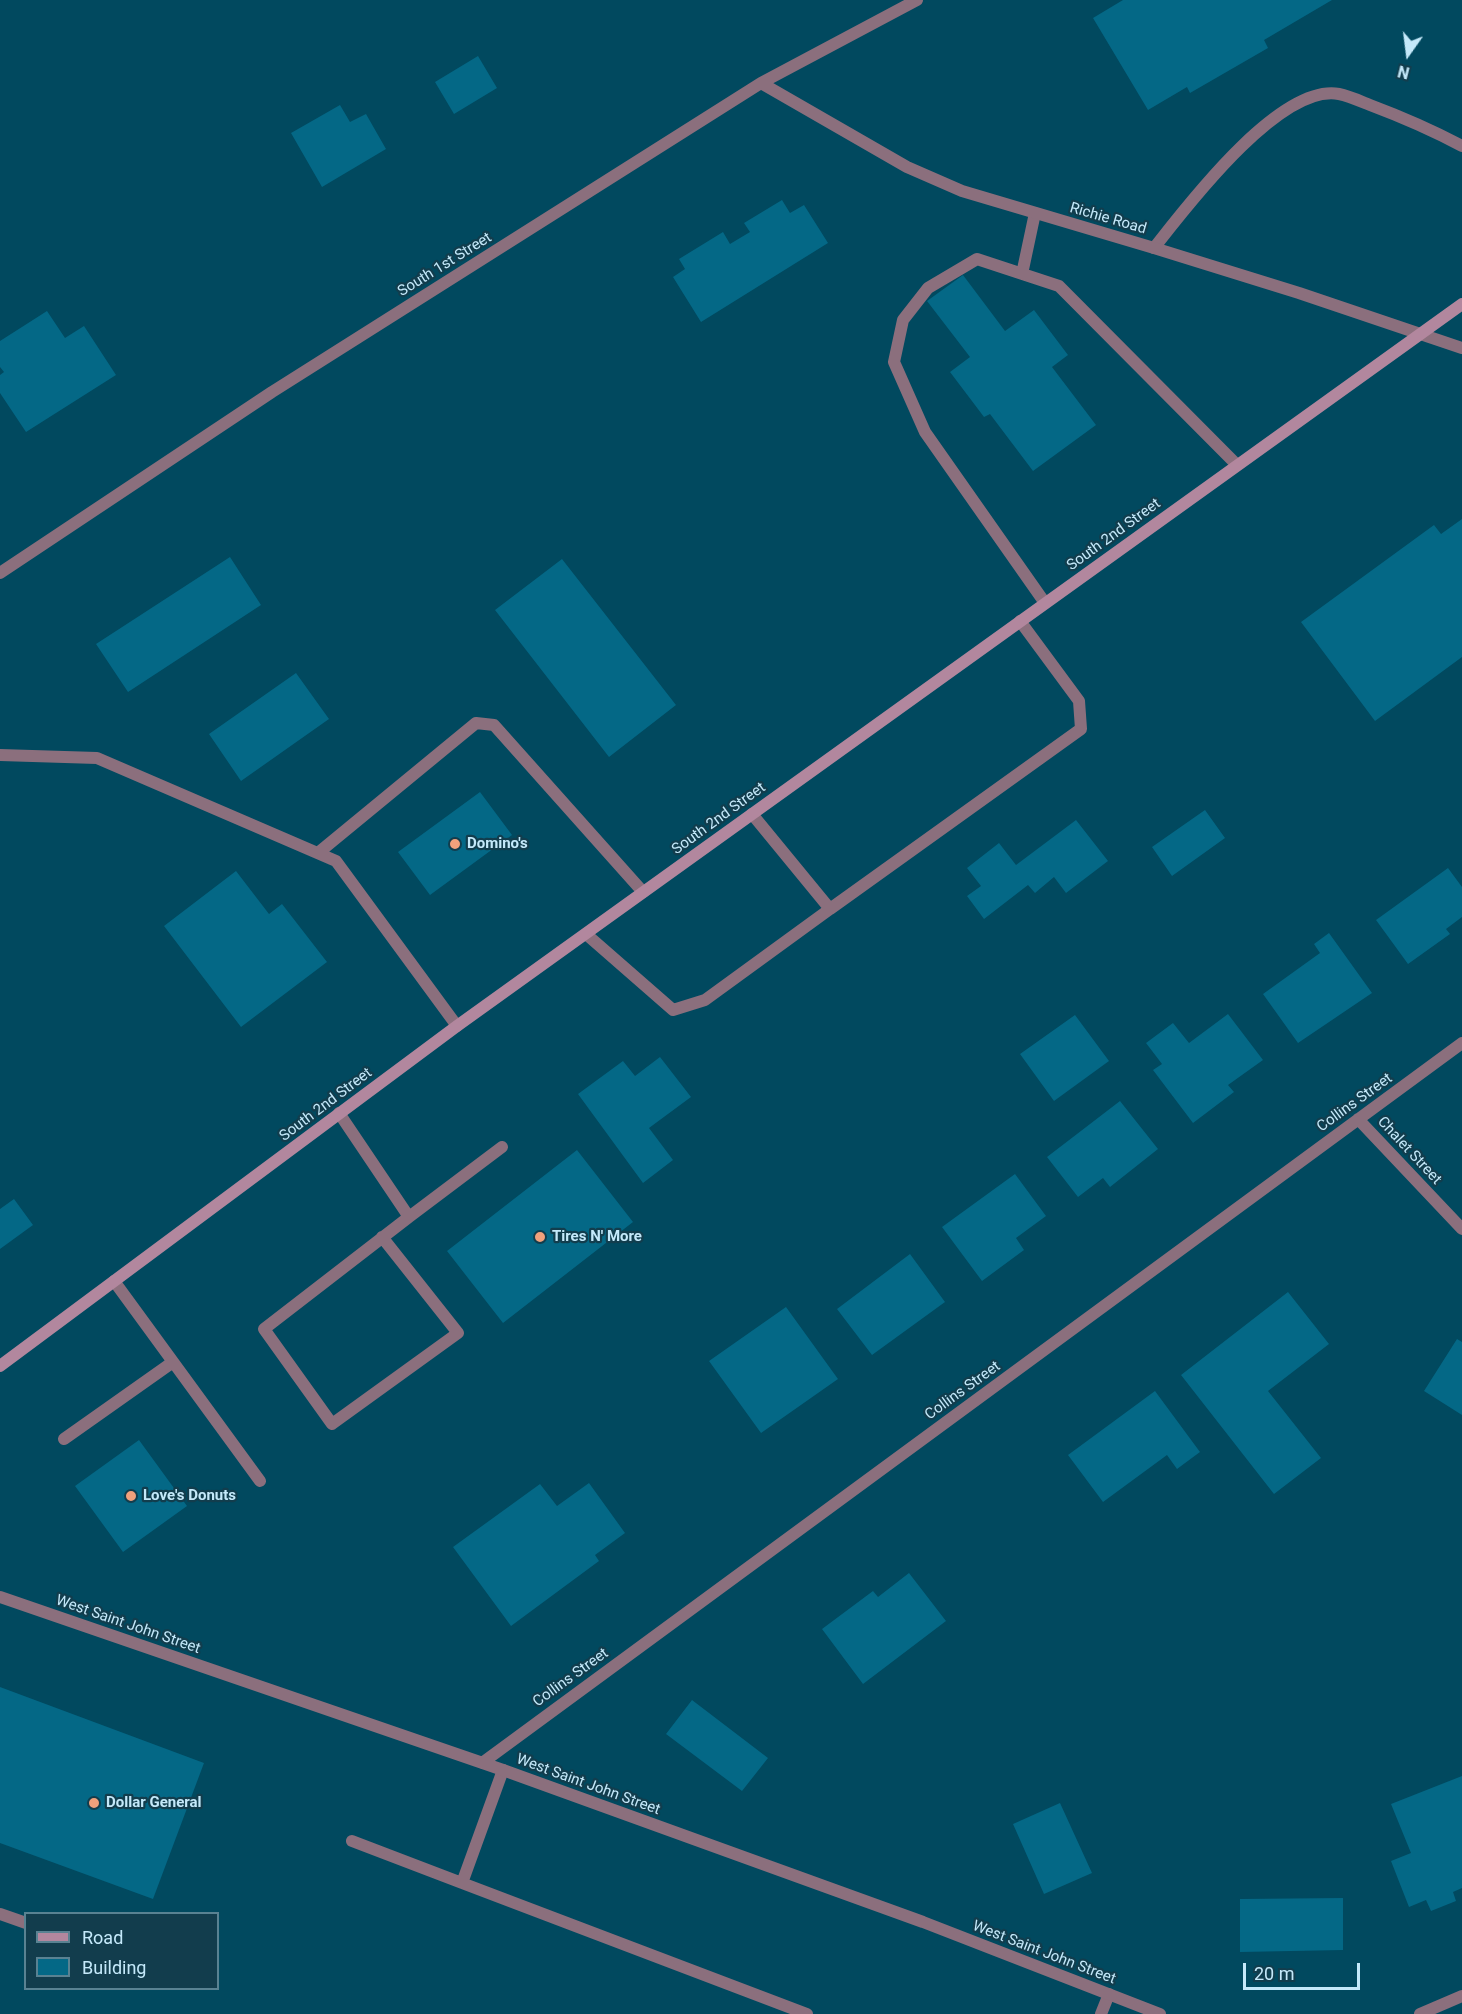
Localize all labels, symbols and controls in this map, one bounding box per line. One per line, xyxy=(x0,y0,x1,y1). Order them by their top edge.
north arrow xyxy=(1378,24,1438,84)
text: N xyxy=(1396,61,1411,83)
street label: Richie Road xyxy=(1068,199,1148,239)
street label: South 1st Street xyxy=(395,229,495,301)
street label: South 2nd Street xyxy=(1064,495,1164,575)
street label: South 2nd Street xyxy=(669,779,769,859)
place label: Domino's xyxy=(467,835,528,853)
marker: Domino's xyxy=(448,837,462,851)
street label: South 2nd Street xyxy=(276,1064,376,1146)
street label: Collins Street xyxy=(1314,1070,1396,1136)
street label: Chalet Street xyxy=(1373,1113,1445,1189)
place label: Tires N' More xyxy=(552,1228,642,1246)
marker: Tires N' More xyxy=(533,1230,547,1244)
street label: Collins Street xyxy=(922,1358,1004,1424)
place label: Love's Donuts xyxy=(143,1487,236,1505)
marker: Love's Donuts xyxy=(124,1489,138,1503)
street label: West Saint John Street xyxy=(53,1592,203,1658)
street label: Collins Street xyxy=(530,1645,612,1711)
street label: West Saint John Street xyxy=(514,1751,662,1819)
place label: Dollar General xyxy=(106,1794,201,1812)
marker: Dollar General xyxy=(87,1796,101,1810)
legend xyxy=(24,1912,219,1990)
street label: West Saint John Street xyxy=(970,1917,1118,1989)
text: Road xyxy=(82,1927,123,1948)
scale bar xyxy=(1246,1951,1363,1989)
text: Building xyxy=(82,1957,146,1978)
text: 20 m xyxy=(1254,1963,1294,1984)

